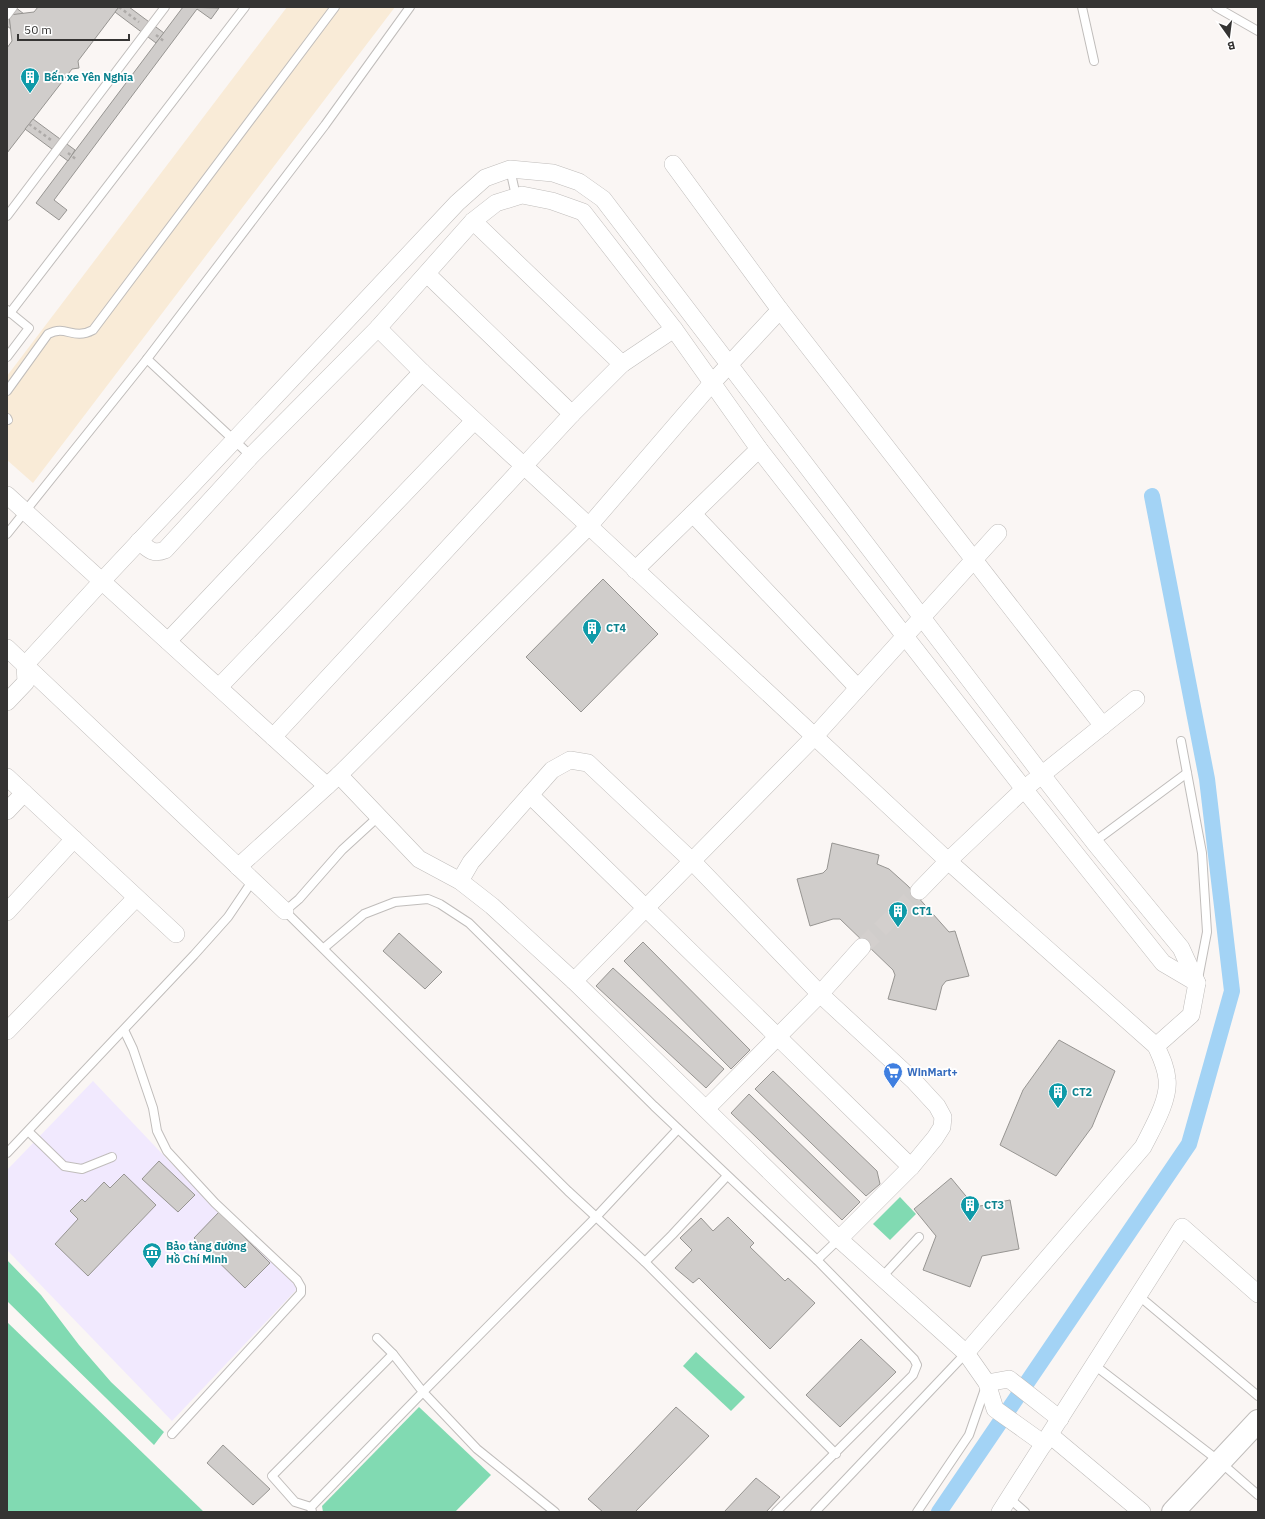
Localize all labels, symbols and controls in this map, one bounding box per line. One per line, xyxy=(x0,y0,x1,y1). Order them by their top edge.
scale bar xyxy=(18,16,129,42)
north arrow xyxy=(1209,16,1249,56)
text: 50 m xyxy=(24,22,52,37)
text: B xyxy=(1226,38,1237,53)
building icon: Bến xe Yên Nghĩa xyxy=(19,66,41,94)
place label: Bến xe Yên Nghĩa xyxy=(44,69,133,84)
building icon: CT4 xyxy=(581,617,603,645)
place label: CT4 xyxy=(606,621,627,635)
building icon: CT1 xyxy=(887,900,909,928)
place label: CT1 xyxy=(912,904,933,918)
supermarket icon: WinMart+ xyxy=(882,1061,904,1089)
place label: WinMart+ xyxy=(907,1065,958,1079)
building icon: CT2 xyxy=(1047,1081,1069,1109)
place label: CT2 xyxy=(1072,1085,1093,1099)
building icon: CT3 xyxy=(959,1194,981,1222)
place label: CT3 xyxy=(984,1198,1004,1212)
place label: Bảo tàng đường Hồ Chí Minh xyxy=(166,1239,247,1266)
museum icon: Bảo tàng đường Hồ Chí Minh xyxy=(141,1241,163,1269)

